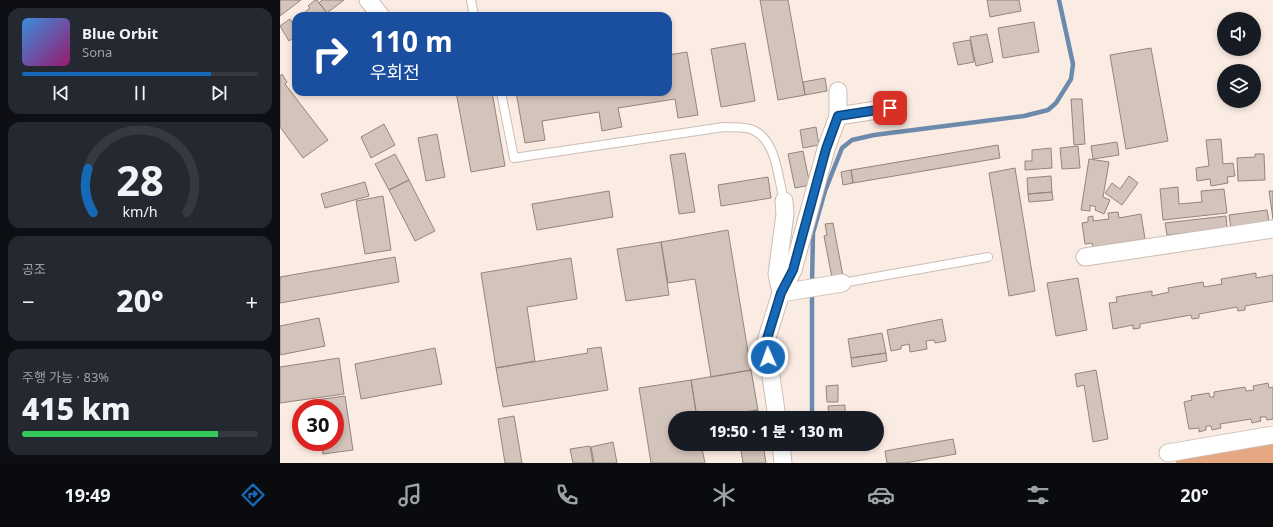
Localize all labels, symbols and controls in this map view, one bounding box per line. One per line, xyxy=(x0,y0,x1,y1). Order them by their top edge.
map controls xyxy=(1217,12,1261,108)
button: sound xyxy=(1217,12,1261,56)
text: 110 m xyxy=(370,22,453,60)
text: Blue Orbit xyxy=(82,23,158,43)
icon: right xyxy=(304,28,356,80)
text: Sona xyxy=(82,43,112,61)
text: 우회전 xyxy=(370,60,420,84)
button: layers xyxy=(1217,64,1261,108)
icon: previous xyxy=(50,82,72,104)
icon: pause xyxy=(129,82,151,104)
icon: next xyxy=(208,82,230,104)
pin xyxy=(873,91,907,125)
icon: arrive xyxy=(879,97,901,119)
text: 28 xyxy=(116,151,164,207)
text: km/h xyxy=(122,201,158,220)
text: 공조 xyxy=(22,260,46,278)
text: 20° xyxy=(116,280,164,321)
text: − xyxy=(22,286,35,316)
text: + xyxy=(245,286,258,316)
position arrow xyxy=(747,336,789,378)
text: 주행 가능 · 83% xyxy=(22,368,109,386)
text: 415 km xyxy=(22,388,131,429)
speed limit sign: 30 xyxy=(292,399,344,451)
text: 19:50 · 1 분 · 130 m xyxy=(709,421,843,441)
icon: directions xyxy=(239,481,267,509)
icon: music xyxy=(396,481,424,509)
icon: phone xyxy=(553,481,581,509)
icon: climate xyxy=(710,481,738,509)
icon: car xyxy=(867,481,895,509)
icon: filters xyxy=(1024,481,1052,509)
text: 19:49 xyxy=(64,483,111,507)
text: 20° xyxy=(1180,483,1209,507)

